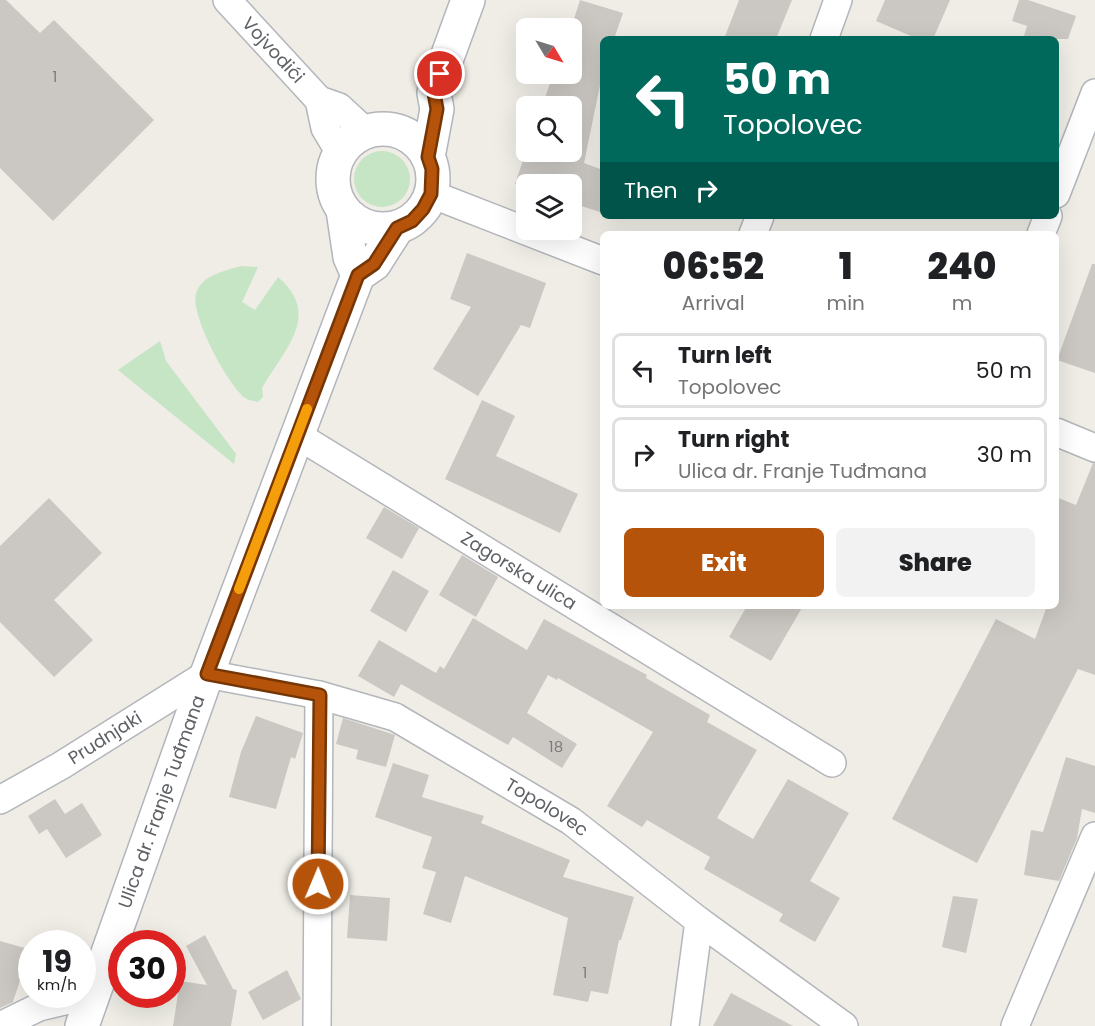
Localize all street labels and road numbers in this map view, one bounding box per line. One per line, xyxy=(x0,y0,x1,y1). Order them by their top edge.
street label: Vojvodići xyxy=(237,11,310,88)
street label: Zagorska ulica xyxy=(456,525,582,615)
street label: Ulica dr. Franje Tuđmana xyxy=(112,692,210,911)
street label: Prudnjaki xyxy=(63,705,146,770)
street label: Topolovec xyxy=(501,772,594,842)

